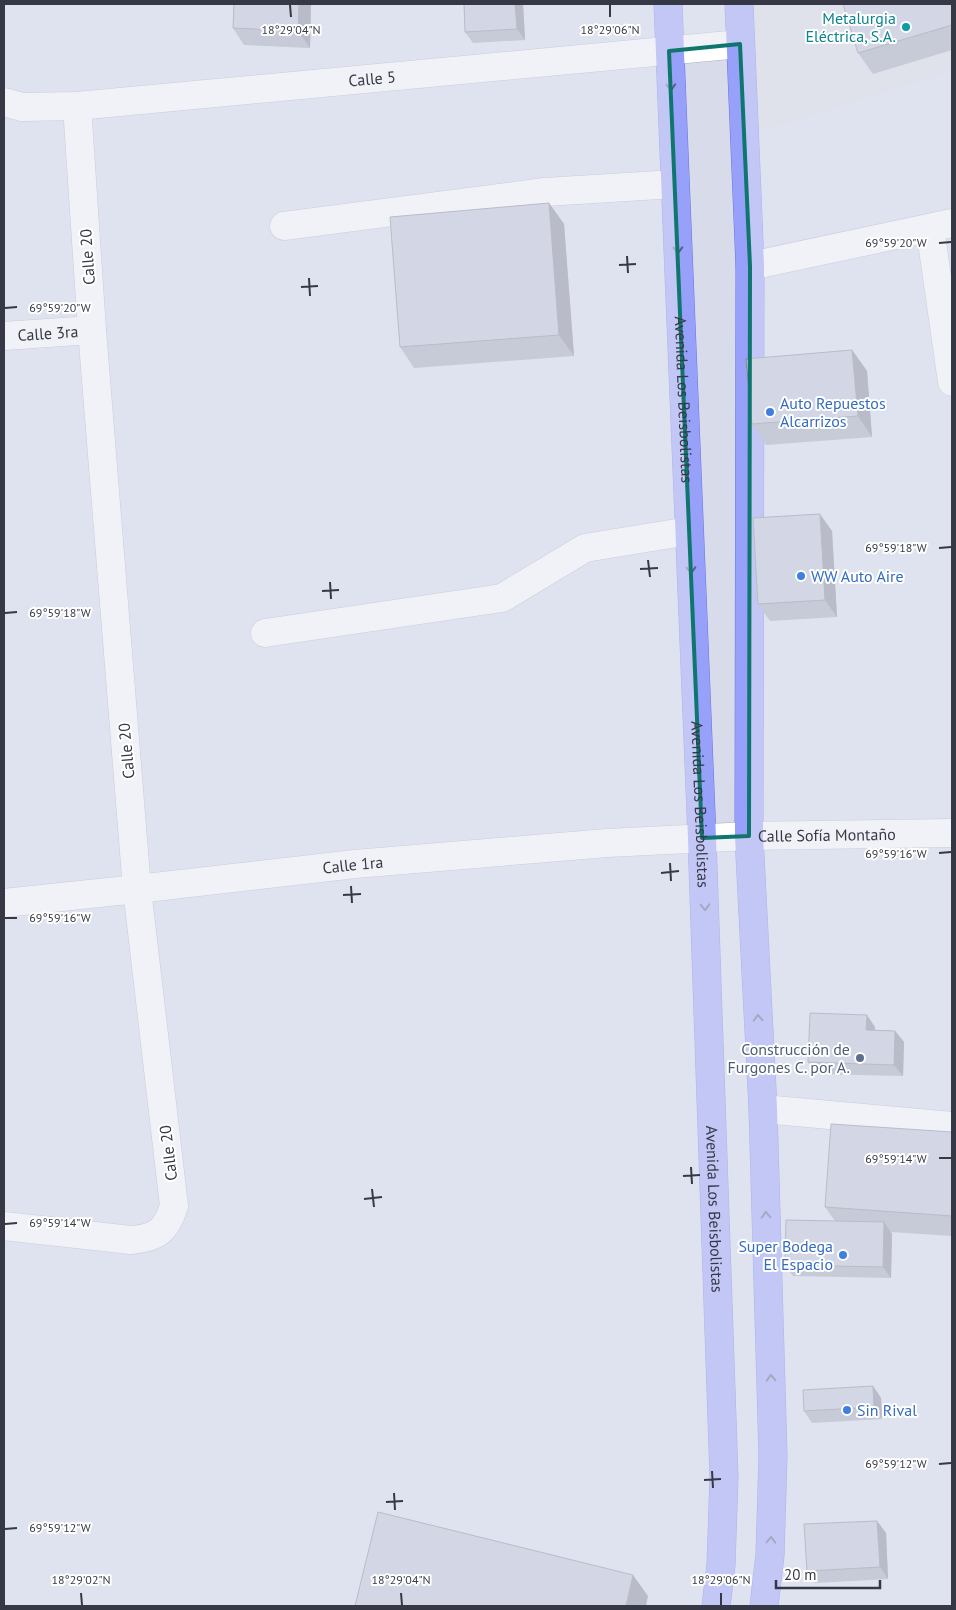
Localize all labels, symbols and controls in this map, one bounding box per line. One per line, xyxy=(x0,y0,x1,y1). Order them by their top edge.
place label: Metalurgia Eléctrica, S.A. xyxy=(806,8,896,46)
marker: Metalurgia Eléctrica, S.A. xyxy=(900,21,912,33)
text: 18°29'04"N xyxy=(261,22,321,37)
text: 18°29'06"N xyxy=(580,22,640,37)
street label: Calle 5 xyxy=(348,66,397,91)
one-way arrow xyxy=(665,84,676,92)
street label: Calle 20 xyxy=(75,228,99,286)
text: 69°59'20"W xyxy=(865,235,927,250)
one-way arrow xyxy=(672,246,683,254)
text: 69°59'20"W xyxy=(29,300,91,315)
street label: Avenida Los Beisbolistas xyxy=(671,316,698,484)
street label: Calle 3ra xyxy=(17,321,79,345)
place label: Auto Repuestos Alcarrizos xyxy=(780,393,886,431)
marker: Auto Repuestos Alcarrizos xyxy=(764,406,776,418)
text: 69°59'18"W xyxy=(865,540,927,555)
one-way arrow xyxy=(686,566,696,574)
place label: WW Auto Aire xyxy=(811,566,904,586)
marker: WW Auto Aire xyxy=(795,570,807,582)
text: 69°59'18"W xyxy=(29,605,91,620)
street label: Avenida Los Beisbolistas xyxy=(687,721,714,888)
street label: Calle 20 xyxy=(114,722,138,780)
street label: Calle Sofía Montaño xyxy=(758,824,896,846)
text: 69°59'16"W xyxy=(865,846,927,861)
street label: Calle 1ra xyxy=(322,852,384,878)
one-way arrow xyxy=(699,903,710,911)
text: 69°59'16"W xyxy=(29,910,91,925)
one-way arrow xyxy=(753,1014,764,1022)
place label: Construcción de Furgones C. por A. xyxy=(727,1039,850,1077)
marker: Construcción de Furgones C. por A. xyxy=(854,1052,866,1064)
street label: Calle 20 xyxy=(155,1124,181,1182)
street label: Avenida Los Beisbolistas xyxy=(702,1125,728,1293)
text: 69°59'14"W xyxy=(865,1151,927,1166)
one-way arrow xyxy=(761,1211,772,1219)
text: 69°59'14"W xyxy=(29,1215,91,1230)
place label: Super Bodega El Espacio xyxy=(738,1236,833,1274)
marker: Super Bodega El Espacio xyxy=(837,1249,849,1261)
one-way arrow xyxy=(766,1374,776,1382)
place label: Sin Rival xyxy=(857,1400,917,1420)
marker: Sin Rival xyxy=(841,1404,853,1416)
text: 69°59'12"W xyxy=(865,1456,927,1471)
text: 69°59'12"W xyxy=(29,1520,91,1535)
one-way arrow xyxy=(765,1536,776,1544)
scale bar xyxy=(776,1558,880,1590)
text: 20 m xyxy=(784,1565,817,1584)
text: 18°29'02"N xyxy=(51,1572,111,1587)
text: 18°29'04"N xyxy=(371,1572,431,1587)
text: 18°29'06"N xyxy=(691,1572,751,1587)

